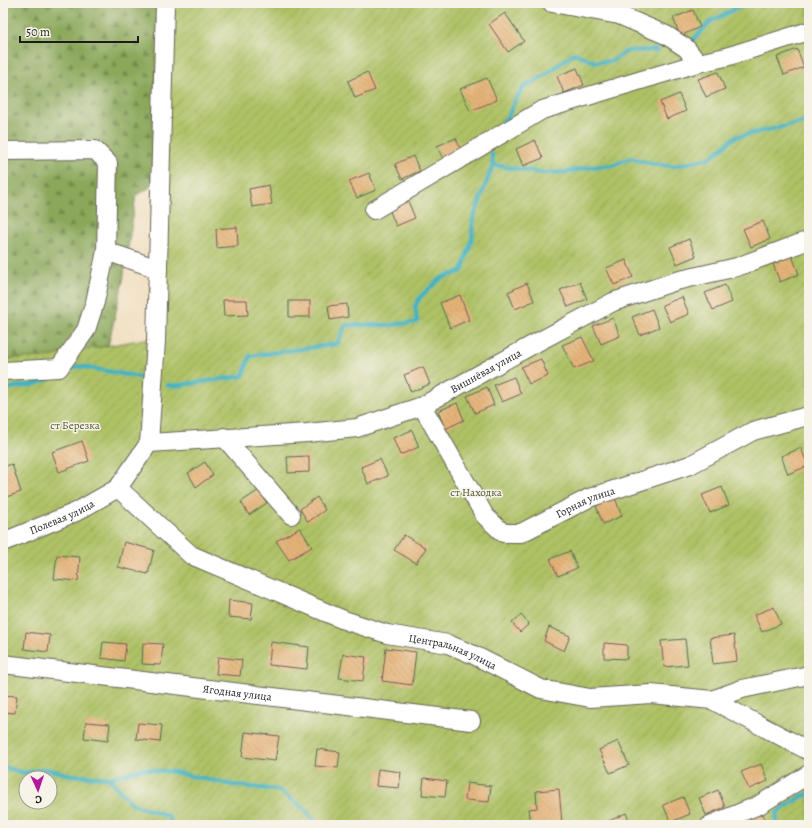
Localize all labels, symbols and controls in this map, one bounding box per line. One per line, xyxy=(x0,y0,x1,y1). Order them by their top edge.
scale bar xyxy=(20,18,138,44)
text: 50 m xyxy=(26,24,50,40)
street label: Вишнёвая улица xyxy=(448,345,525,397)
park label: ст Березка xyxy=(50,418,101,433)
street label: Горная улица xyxy=(553,483,618,522)
park label: ст Находка xyxy=(450,485,503,500)
street label: Полевая улица xyxy=(27,496,98,538)
street label: Центральная улица xyxy=(408,631,500,674)
street label: Ягодная улица xyxy=(202,681,273,705)
north arrow xyxy=(18,770,58,810)
text: С xyxy=(35,792,42,807)

